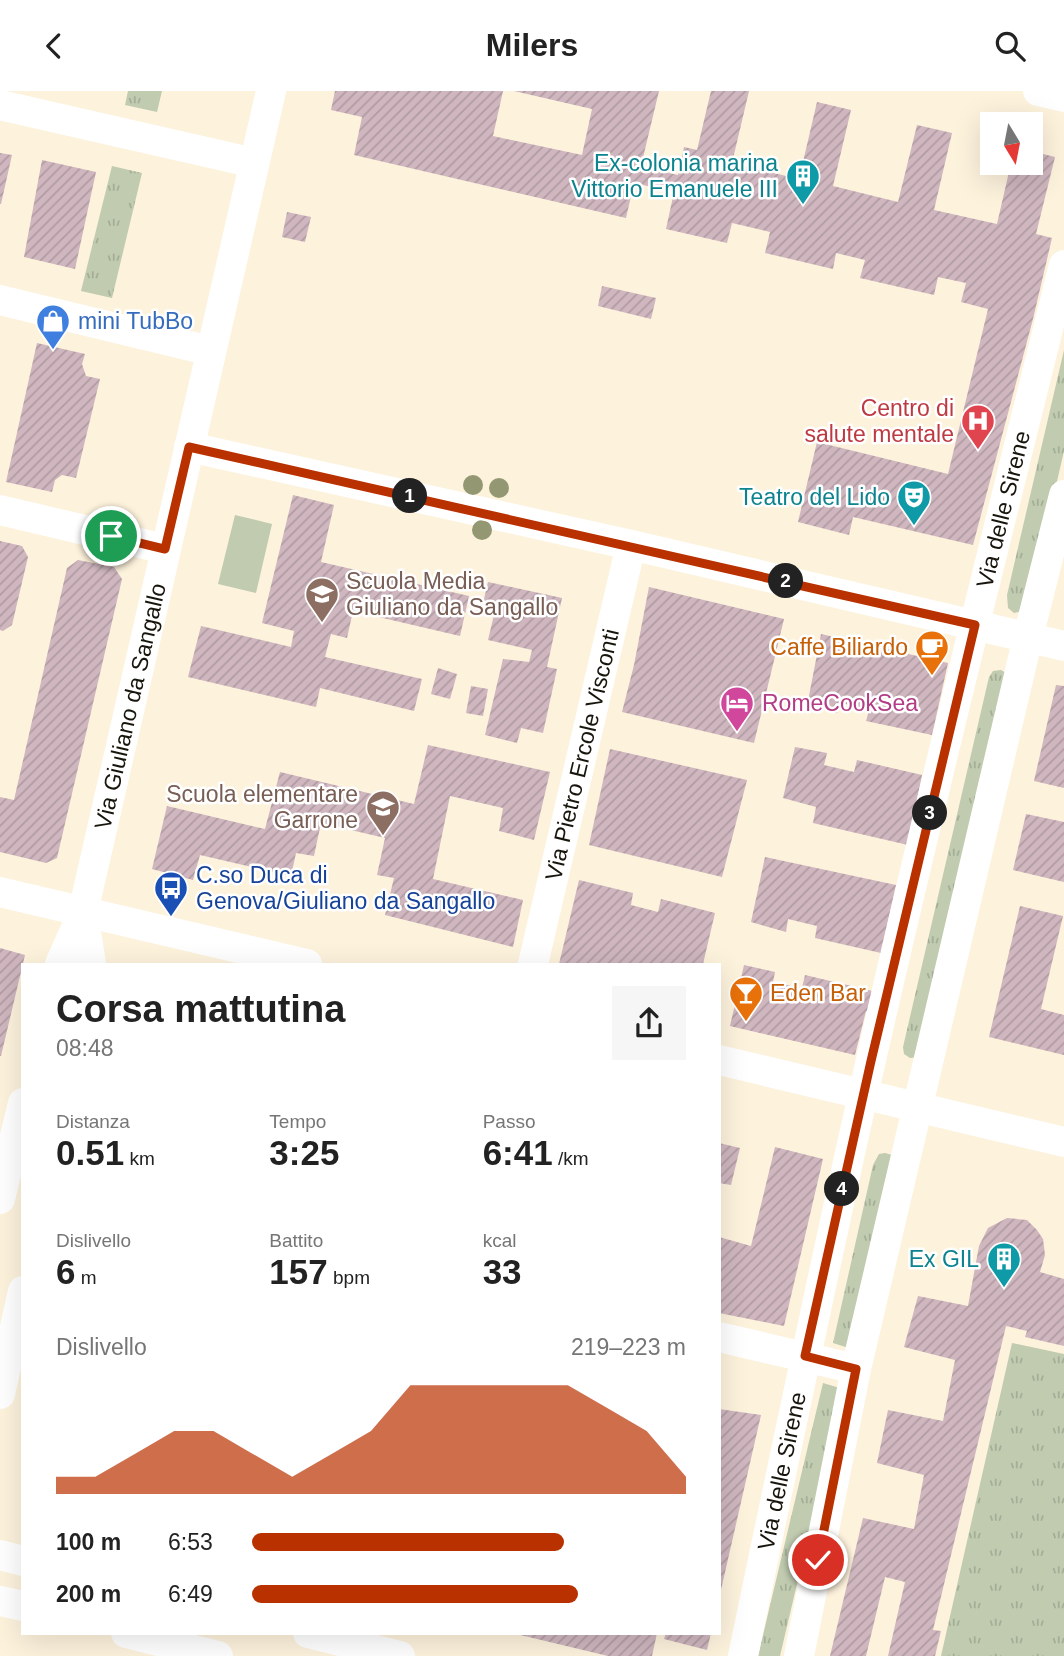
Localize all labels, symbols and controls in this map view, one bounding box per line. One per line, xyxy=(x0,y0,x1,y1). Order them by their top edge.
icon: back xyxy=(35,27,73,65)
text: Milers xyxy=(486,27,578,63)
icon: search xyxy=(991,27,1029,65)
north arrow xyxy=(980,112,1043,175)
map controls xyxy=(980,112,1043,175)
place label: Ex-colonia marina Vittorio Emanuele III xyxy=(571,150,778,202)
building icon: Ex-colonia marina Vittorio Emanuele III xyxy=(784,157,822,206)
shop icon: mini TubBo xyxy=(34,302,72,351)
place label: mini TubBo xyxy=(78,308,193,334)
place label: Centro di salute mentale xyxy=(804,395,954,447)
hospital icon: Centro di salute mentale xyxy=(959,402,997,451)
street label: Via delle Sirene xyxy=(971,428,1035,590)
theatre icon: Teatro del Lido xyxy=(895,478,933,527)
pin: 1 xyxy=(392,479,428,513)
place label: Teatro del Lido xyxy=(739,484,890,510)
text: 1 xyxy=(404,485,415,506)
pin xyxy=(81,506,141,566)
icon: arrive xyxy=(92,517,130,555)
pin: 2 xyxy=(768,563,804,599)
place label: Scuola Media Giuliano da Sangallo xyxy=(346,568,558,620)
text: 2 xyxy=(780,570,791,591)
school or university icon: Scuola Media Giuliano da Sangallo xyxy=(303,575,341,624)
street label: Via Giuliano da Sangallo xyxy=(89,581,171,832)
street label: Via Pietro Ercole Visconti xyxy=(540,626,624,883)
cafe icon: Caffe Biliardo xyxy=(913,628,951,677)
place label: Caffe Biliardo xyxy=(770,634,908,660)
hotel icon: RomeCookSea xyxy=(718,684,756,733)
place label: RomeCookSea xyxy=(762,690,918,716)
place label: Scuola elementare Garrone xyxy=(166,781,358,833)
school or university icon: Scuola elementare Garrone xyxy=(364,788,402,837)
pin: 3 xyxy=(912,795,948,831)
text: 3 xyxy=(924,802,935,823)
place label: C.so Duca di Genova/Giuliano da Sangallo xyxy=(196,862,495,914)
bus stop icon: C.so Duca di Genova/Giuliano da Sangallo xyxy=(152,869,190,918)
bar icon: Eden Bar xyxy=(727,974,765,1023)
place label: Eden Bar xyxy=(770,980,866,1006)
button: share xyxy=(612,986,686,1060)
text: Corsa mattutina xyxy=(56,988,345,1030)
text: 08:48 xyxy=(56,1035,114,1061)
text: Distanza xyxy=(56,1111,130,1132)
text: Tempo xyxy=(269,1111,326,1132)
text: Passo xyxy=(483,1111,535,1132)
text: 0.51 xyxy=(56,1133,124,1172)
text: 3:25 xyxy=(269,1133,339,1172)
text: 6:41 xyxy=(483,1133,553,1172)
text: km xyxy=(124,1148,155,1169)
text: /km xyxy=(553,1148,589,1169)
pin: 4 xyxy=(824,1171,860,1207)
text: 4 xyxy=(836,1178,847,1199)
text: Dislivello xyxy=(56,1230,131,1251)
text: Battito xyxy=(269,1230,323,1251)
text: kcal xyxy=(483,1230,516,1251)
building icon: Ex GIL xyxy=(985,1240,1023,1289)
place label: Ex GIL xyxy=(909,1246,979,1272)
text: 6 xyxy=(56,1252,75,1291)
text: 157 xyxy=(269,1252,328,1291)
text: 33 xyxy=(483,1252,522,1291)
text: m xyxy=(75,1267,97,1288)
text: bpm xyxy=(328,1267,370,1288)
text: Dislivello xyxy=(56,1334,147,1360)
text: 219–223 m xyxy=(571,1334,686,1360)
street label: Via delle Sirene xyxy=(752,1390,811,1552)
text: 100 m xyxy=(56,1529,121,1555)
text: 6:53 xyxy=(168,1529,213,1555)
pin xyxy=(788,1530,848,1590)
icon: check xyxy=(799,1541,837,1579)
text: 200 m xyxy=(56,1581,121,1607)
text: 6:49 xyxy=(168,1581,213,1607)

